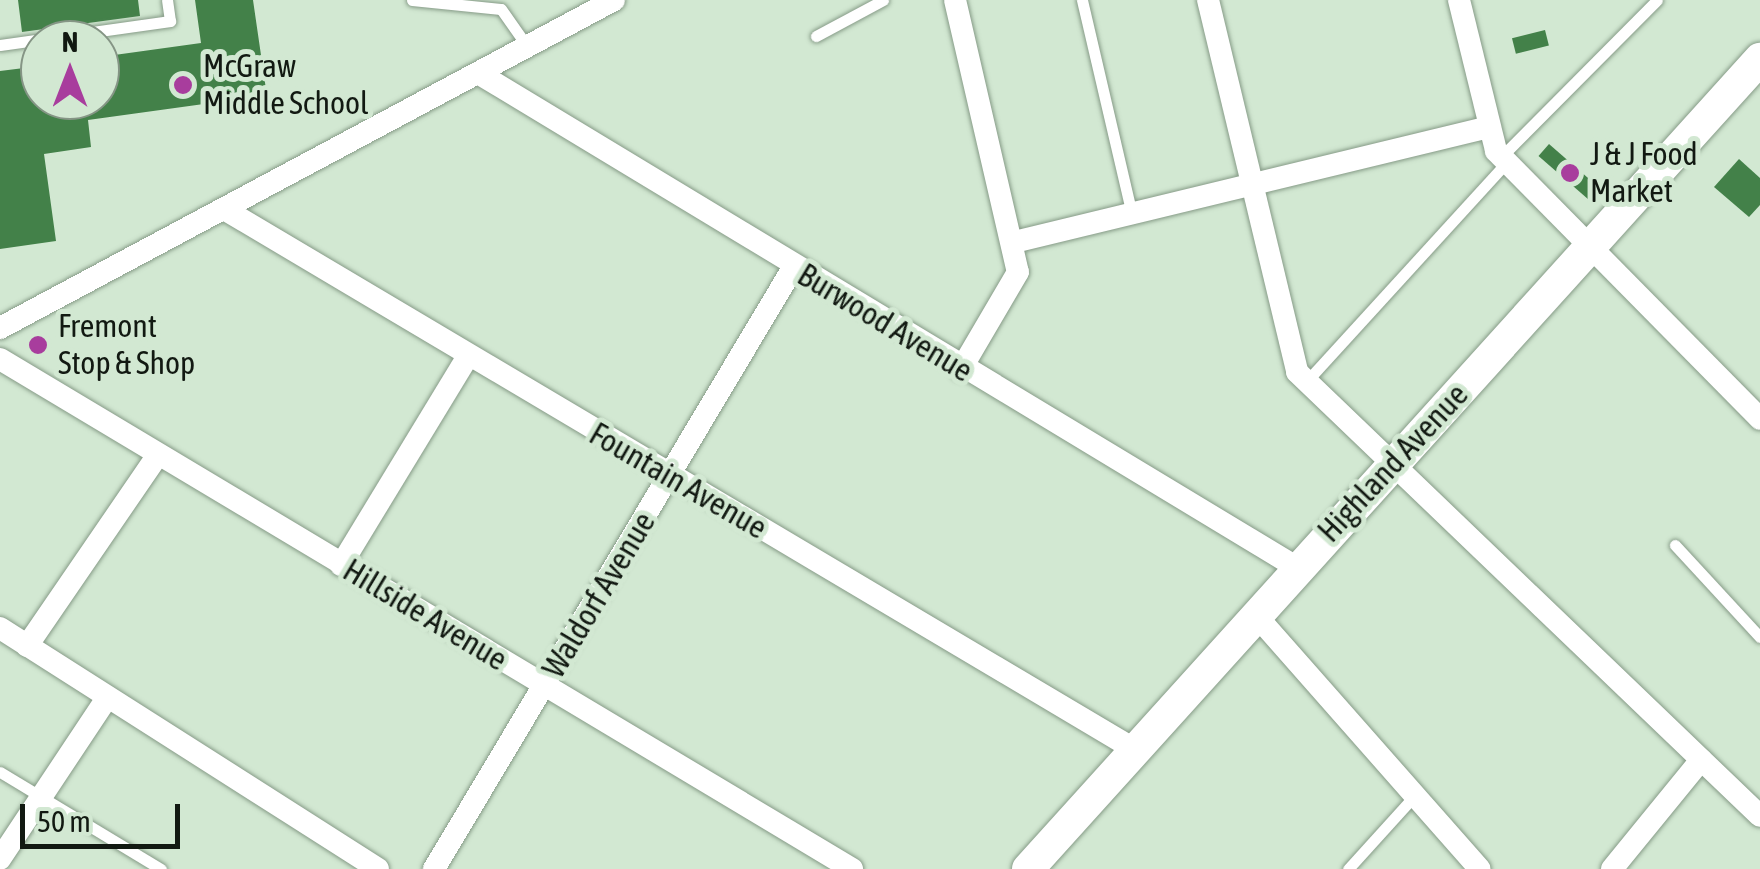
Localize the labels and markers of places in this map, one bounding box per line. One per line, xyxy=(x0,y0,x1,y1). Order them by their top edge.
place label: McGraw Middle School xyxy=(203,48,369,123)
marker: McGraw Middle School xyxy=(172,74,194,96)
place label: J & J Food Market xyxy=(1590,136,1698,211)
marker: J & J Food Market xyxy=(1559,162,1581,184)
place label: Fremont Stop & Shop xyxy=(58,308,195,383)
marker: Fremont Stop & Shop xyxy=(27,334,49,356)

